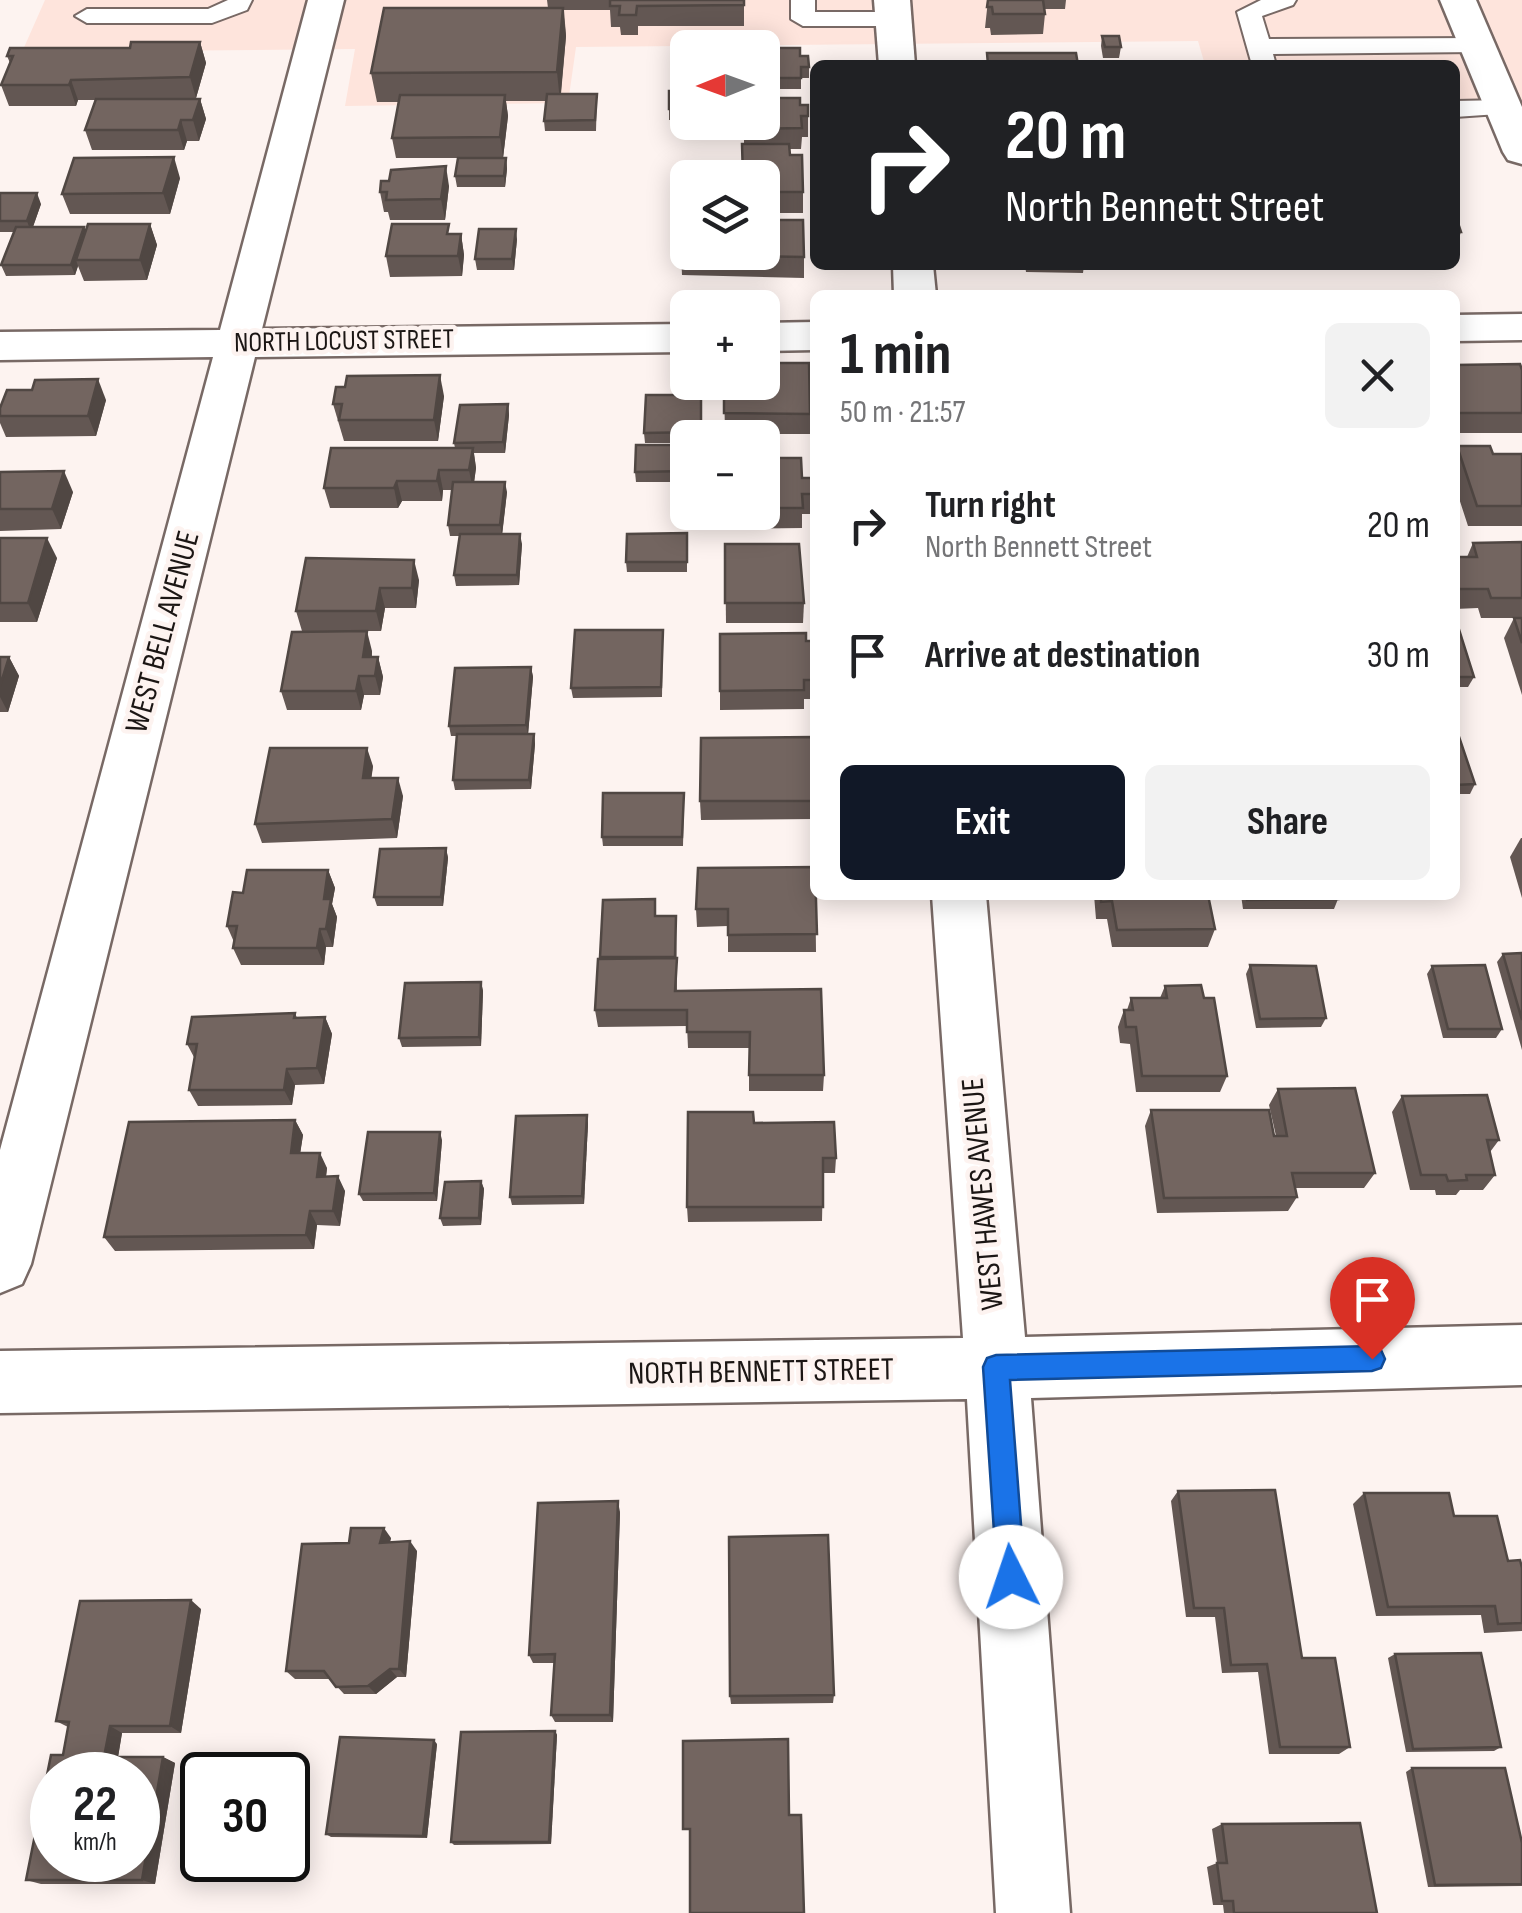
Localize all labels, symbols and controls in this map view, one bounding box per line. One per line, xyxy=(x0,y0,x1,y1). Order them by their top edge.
north arrow xyxy=(670,30,780,140)
map controls xyxy=(670,30,780,530)
text: 20 m xyxy=(1005,95,1126,179)
icon: right xyxy=(840,100,970,230)
button: layers xyxy=(670,160,780,270)
text: North Bennett Street xyxy=(1005,180,1324,235)
button: + xyxy=(670,290,780,400)
text: 1 min xyxy=(840,319,952,391)
street label: NORTH LOCUST STREET xyxy=(234,323,454,359)
button: close xyxy=(1325,323,1430,428)
text: 50 m · 21:57 xyxy=(840,393,965,432)
button: − xyxy=(670,420,780,530)
text: Turn right xyxy=(925,483,1056,528)
icon: right xyxy=(840,498,895,553)
text: 20 m xyxy=(1367,503,1430,548)
street label: WEST BELL AVENUE xyxy=(117,527,209,737)
text: North Bennett Street xyxy=(925,528,1152,567)
icon: arrive xyxy=(840,628,895,683)
text: Arrive at destination xyxy=(925,633,1200,678)
text: 30 m xyxy=(1367,633,1430,678)
button: Exit xyxy=(840,765,1125,880)
button: Share xyxy=(1145,765,1430,880)
street label: WEST HAWES AVENUE xyxy=(953,1076,1013,1312)
pin xyxy=(1330,1257,1415,1360)
icon: arrive xyxy=(1345,1272,1400,1327)
street label: NORTH BENNETT STREET xyxy=(628,1350,894,1394)
position arrow xyxy=(959,1525,1063,1629)
speed limit sign: 30 xyxy=(180,1752,310,1882)
text: 22 xyxy=(73,1775,117,1835)
text: km/h xyxy=(73,1827,117,1858)

